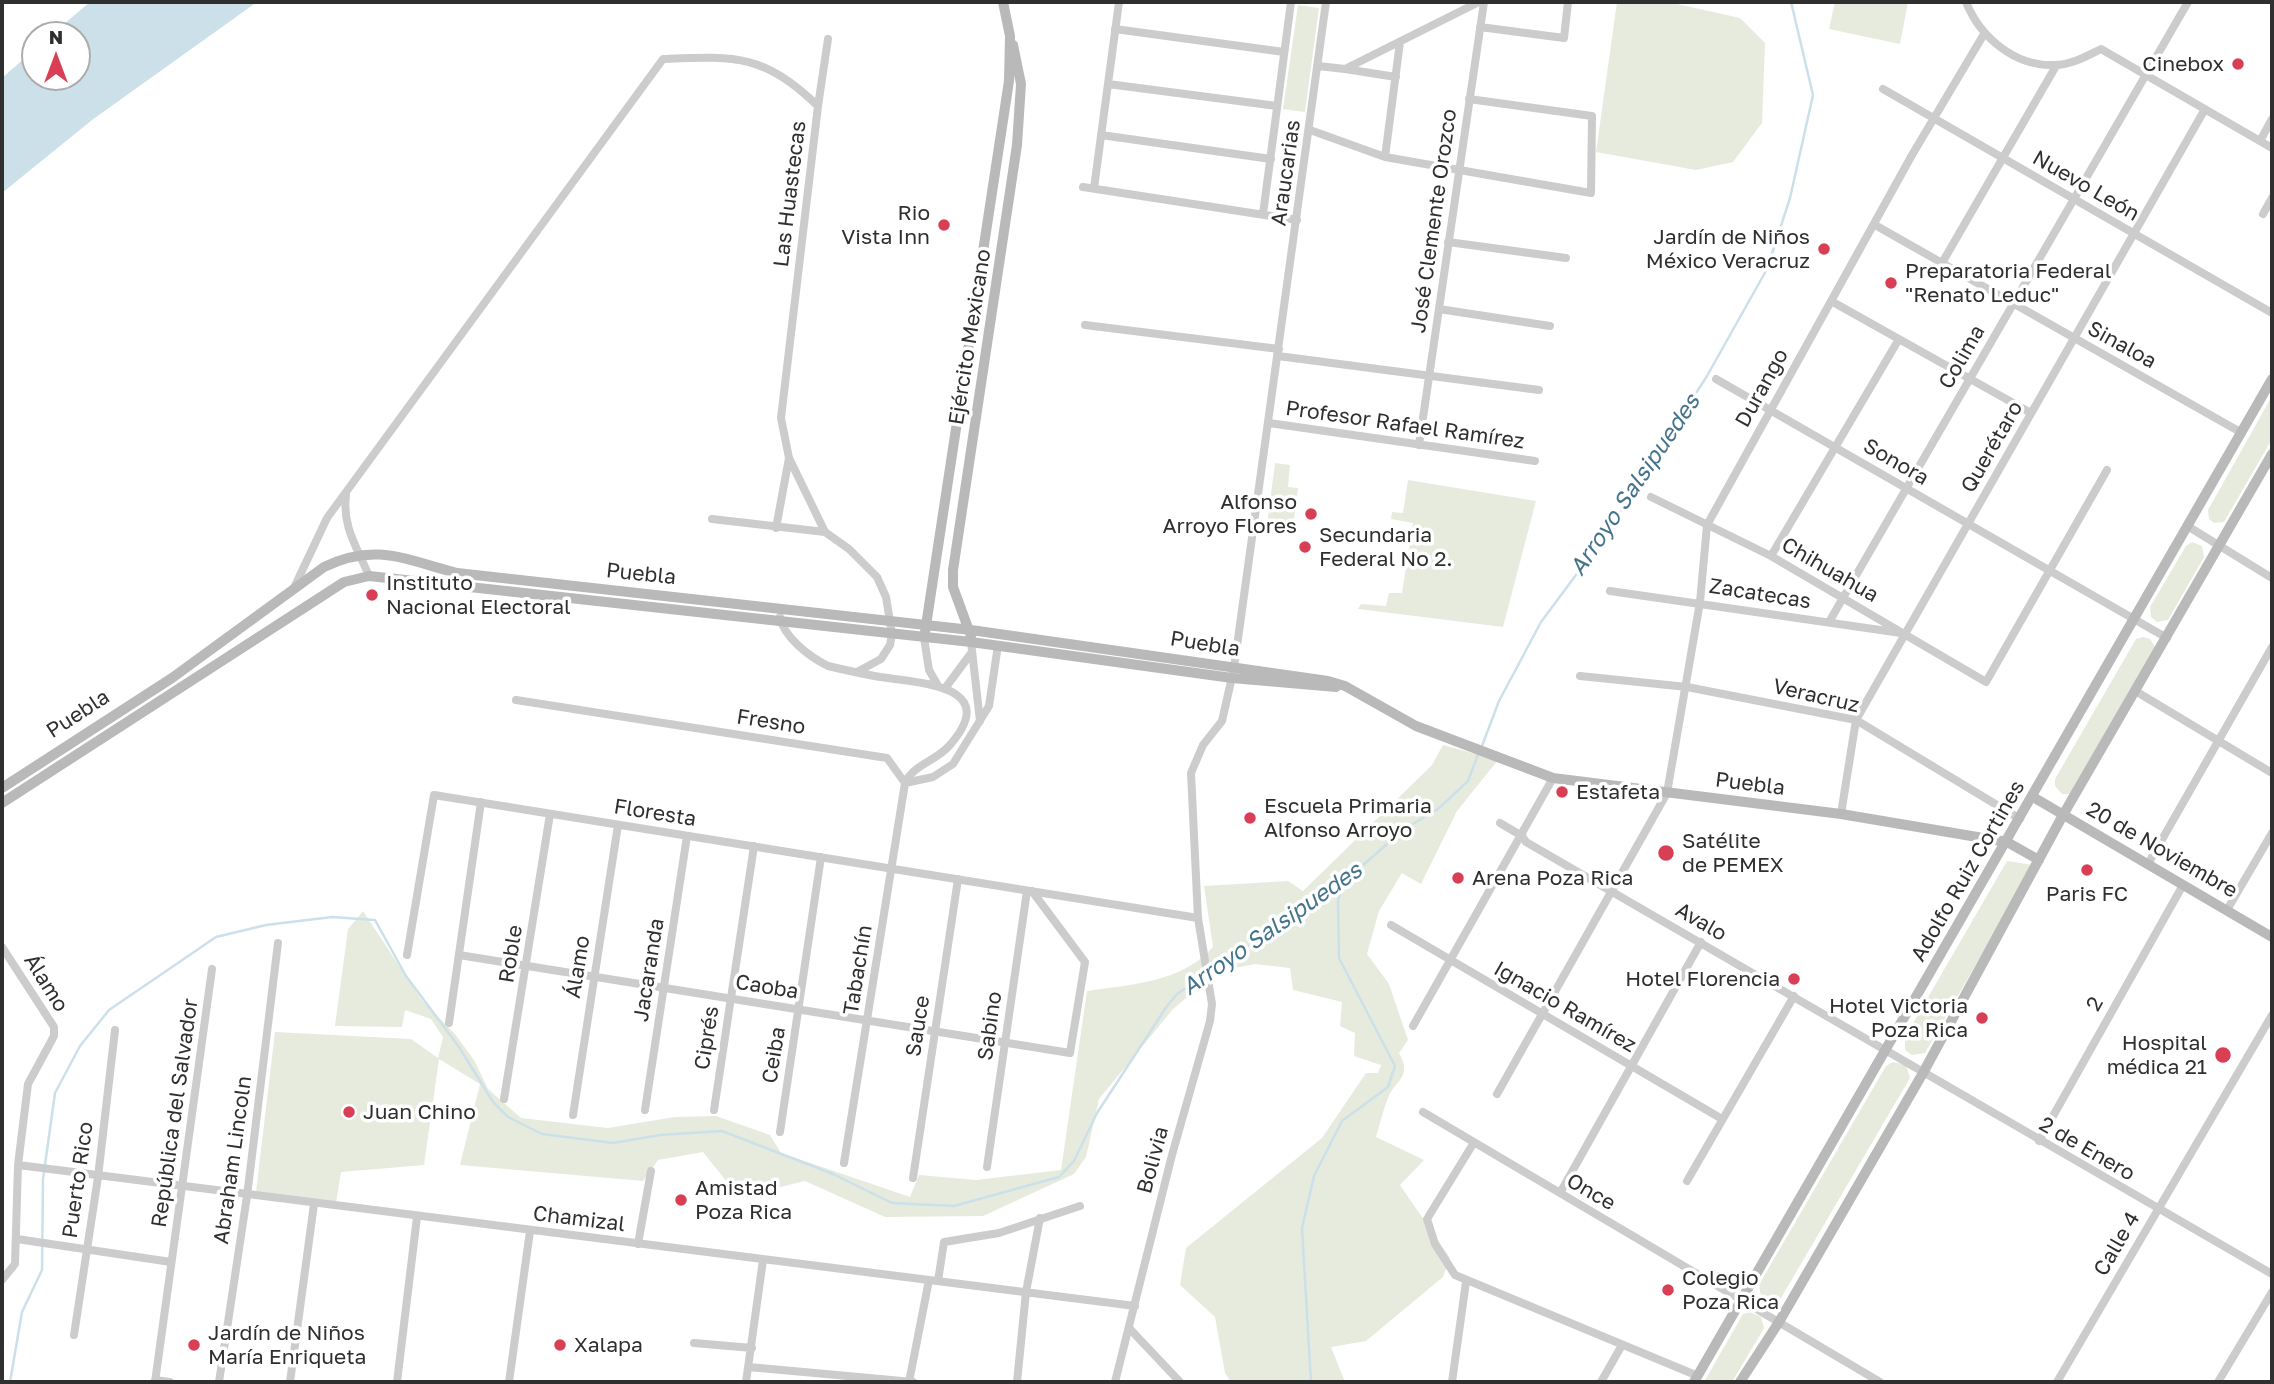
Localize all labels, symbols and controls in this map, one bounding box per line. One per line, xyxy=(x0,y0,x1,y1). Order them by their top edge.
north arrow xyxy=(21,21,91,91)
text: N xyxy=(49,25,63,48)
place label: Cinebox xyxy=(2142,51,2224,77)
marker: Cinebox xyxy=(2230,56,2246,72)
street label: José Clemente Orozco xyxy=(1406,107,1462,335)
street label: Araucarias xyxy=(1266,118,1306,228)
street label: Las Huastecas xyxy=(769,119,811,269)
street label: Nuevo León xyxy=(2028,145,2144,227)
place label: Rio Vista Inn xyxy=(841,200,930,250)
marker: Rio Vista Inn xyxy=(936,217,952,233)
place label: Jardín de Niños México Veracruz xyxy=(1646,224,1810,274)
marker: Jardín de Niños México Veracruz xyxy=(1816,241,1832,257)
street label: Ejército Mexicano xyxy=(944,247,996,427)
place label: Preparatoria Federal "Renato Leduc" xyxy=(1905,258,2111,308)
marker: Preparatoria Federal "Renato Leduc" xyxy=(1883,275,1899,291)
street label: Sinaloa xyxy=(2083,316,2161,374)
street label: Colima xyxy=(1934,321,1990,393)
street label: Durango xyxy=(1730,344,1794,432)
water label: Arroyo Salsipuedes xyxy=(1564,389,1706,581)
street label: Profesor Rafael Ramírez xyxy=(1284,396,1526,454)
street label: Querétaro xyxy=(1956,397,2028,497)
street label: Sonora xyxy=(1859,433,1933,491)
place label: Alfonso Arroyo Flores xyxy=(1162,489,1297,539)
marker: Alfonso Arroyo Flores xyxy=(1303,506,1319,522)
place label: Secundaria Federal No 2. xyxy=(1319,522,1453,572)
street label: Chihuahua xyxy=(1777,532,1883,608)
marker: Secundaria Federal No 2. xyxy=(1297,539,1313,555)
street label: Puebla xyxy=(605,558,677,590)
place label: Instituto Nacional Electoral xyxy=(386,570,571,620)
street label: Zacatecas xyxy=(1707,574,1813,614)
marker: Instituto Nacional Electoral xyxy=(364,587,380,603)
street label: Puebla xyxy=(1168,626,1242,662)
street label: Veracruz xyxy=(1770,674,1862,718)
street label: Puebla xyxy=(42,684,114,744)
street label: Fresno xyxy=(735,704,807,740)
street label: Puebla xyxy=(1714,767,1786,801)
street label: Adolfo Ruiz Cortines xyxy=(1906,776,2030,966)
place label: Estafeta xyxy=(1576,779,1660,805)
marker: Estafeta xyxy=(1554,784,1570,800)
place label: Escuela Primaria Alfonso Arroyo xyxy=(1264,793,1432,843)
street label: Floresta xyxy=(612,794,698,832)
street label: 20 de Noviembre xyxy=(2082,797,2242,903)
marker: Escuela Primaria Alfonso Arroyo xyxy=(1242,810,1258,826)
place label: Satélite de PEMEX xyxy=(1682,828,1784,878)
marker: Satélite de PEMEX xyxy=(1656,843,1676,863)
water label: Arroyo Salsipuedes xyxy=(1177,857,1367,1001)
marker: Paris FC xyxy=(2079,862,2095,878)
place label: Arena Poza Rica xyxy=(1472,865,1633,891)
marker: Arena Poza Rica xyxy=(1450,870,1466,886)
place label: Paris FC xyxy=(2046,881,2128,907)
street label: Avalo xyxy=(1671,897,1731,947)
street label: Jacaranda xyxy=(628,916,670,1024)
street label: Roble xyxy=(494,923,528,985)
street label: Tabachín xyxy=(838,923,878,1017)
street label: Álamo xyxy=(561,934,595,1000)
street label: Álamo xyxy=(19,949,73,1017)
street label: Ignacio Ramírez xyxy=(1489,956,1641,1058)
place label: Hotel Florencia xyxy=(1625,966,1780,992)
street label: Caoba xyxy=(734,970,800,1004)
marker: Hotel Florencia xyxy=(1786,971,1802,987)
street label: Sabino xyxy=(973,990,1007,1062)
place label: Hotel Victoria Poza Rica xyxy=(1829,993,1968,1043)
street label: 2 xyxy=(2081,993,2109,1015)
street label: Sauce xyxy=(901,994,935,1058)
street label: República del Salvador xyxy=(146,997,204,1229)
street label: Ciprés xyxy=(690,1004,724,1072)
marker: Hotel Victoria Poza Rica xyxy=(1974,1010,1990,1026)
street label: Ceiba xyxy=(757,1025,791,1085)
place label: Hospital médica 21 xyxy=(2107,1030,2207,1080)
marker: Hospital médica 21 xyxy=(2213,1045,2233,1065)
street label: Abraham Lincoln xyxy=(209,1074,257,1246)
place label: Juan Chino xyxy=(363,1099,476,1125)
marker: Juan Chino xyxy=(341,1104,357,1120)
street label: 2 de Enero xyxy=(2035,1112,2139,1186)
street label: Puerto Rico xyxy=(57,1120,99,1240)
street label: Bolivia xyxy=(1132,1124,1174,1196)
street label: Once xyxy=(1562,1168,1620,1216)
place label: Amistad Poza Rica xyxy=(695,1175,792,1225)
marker: Amistad Poza Rica xyxy=(673,1192,689,1208)
street label: Chamizal xyxy=(532,1201,626,1237)
street label: Calle 4 xyxy=(2089,1208,2145,1280)
place label: Colegio Poza Rica xyxy=(1682,1265,1779,1315)
marker: Colegio Poza Rica xyxy=(1660,1282,1676,1298)
place label: Jardín de Niños María Enriqueta xyxy=(208,1320,366,1370)
place label: Xalapa xyxy=(574,1332,643,1358)
marker: Jardín de Niños María Enriqueta xyxy=(186,1337,202,1353)
marker: Xalapa xyxy=(552,1337,568,1353)

